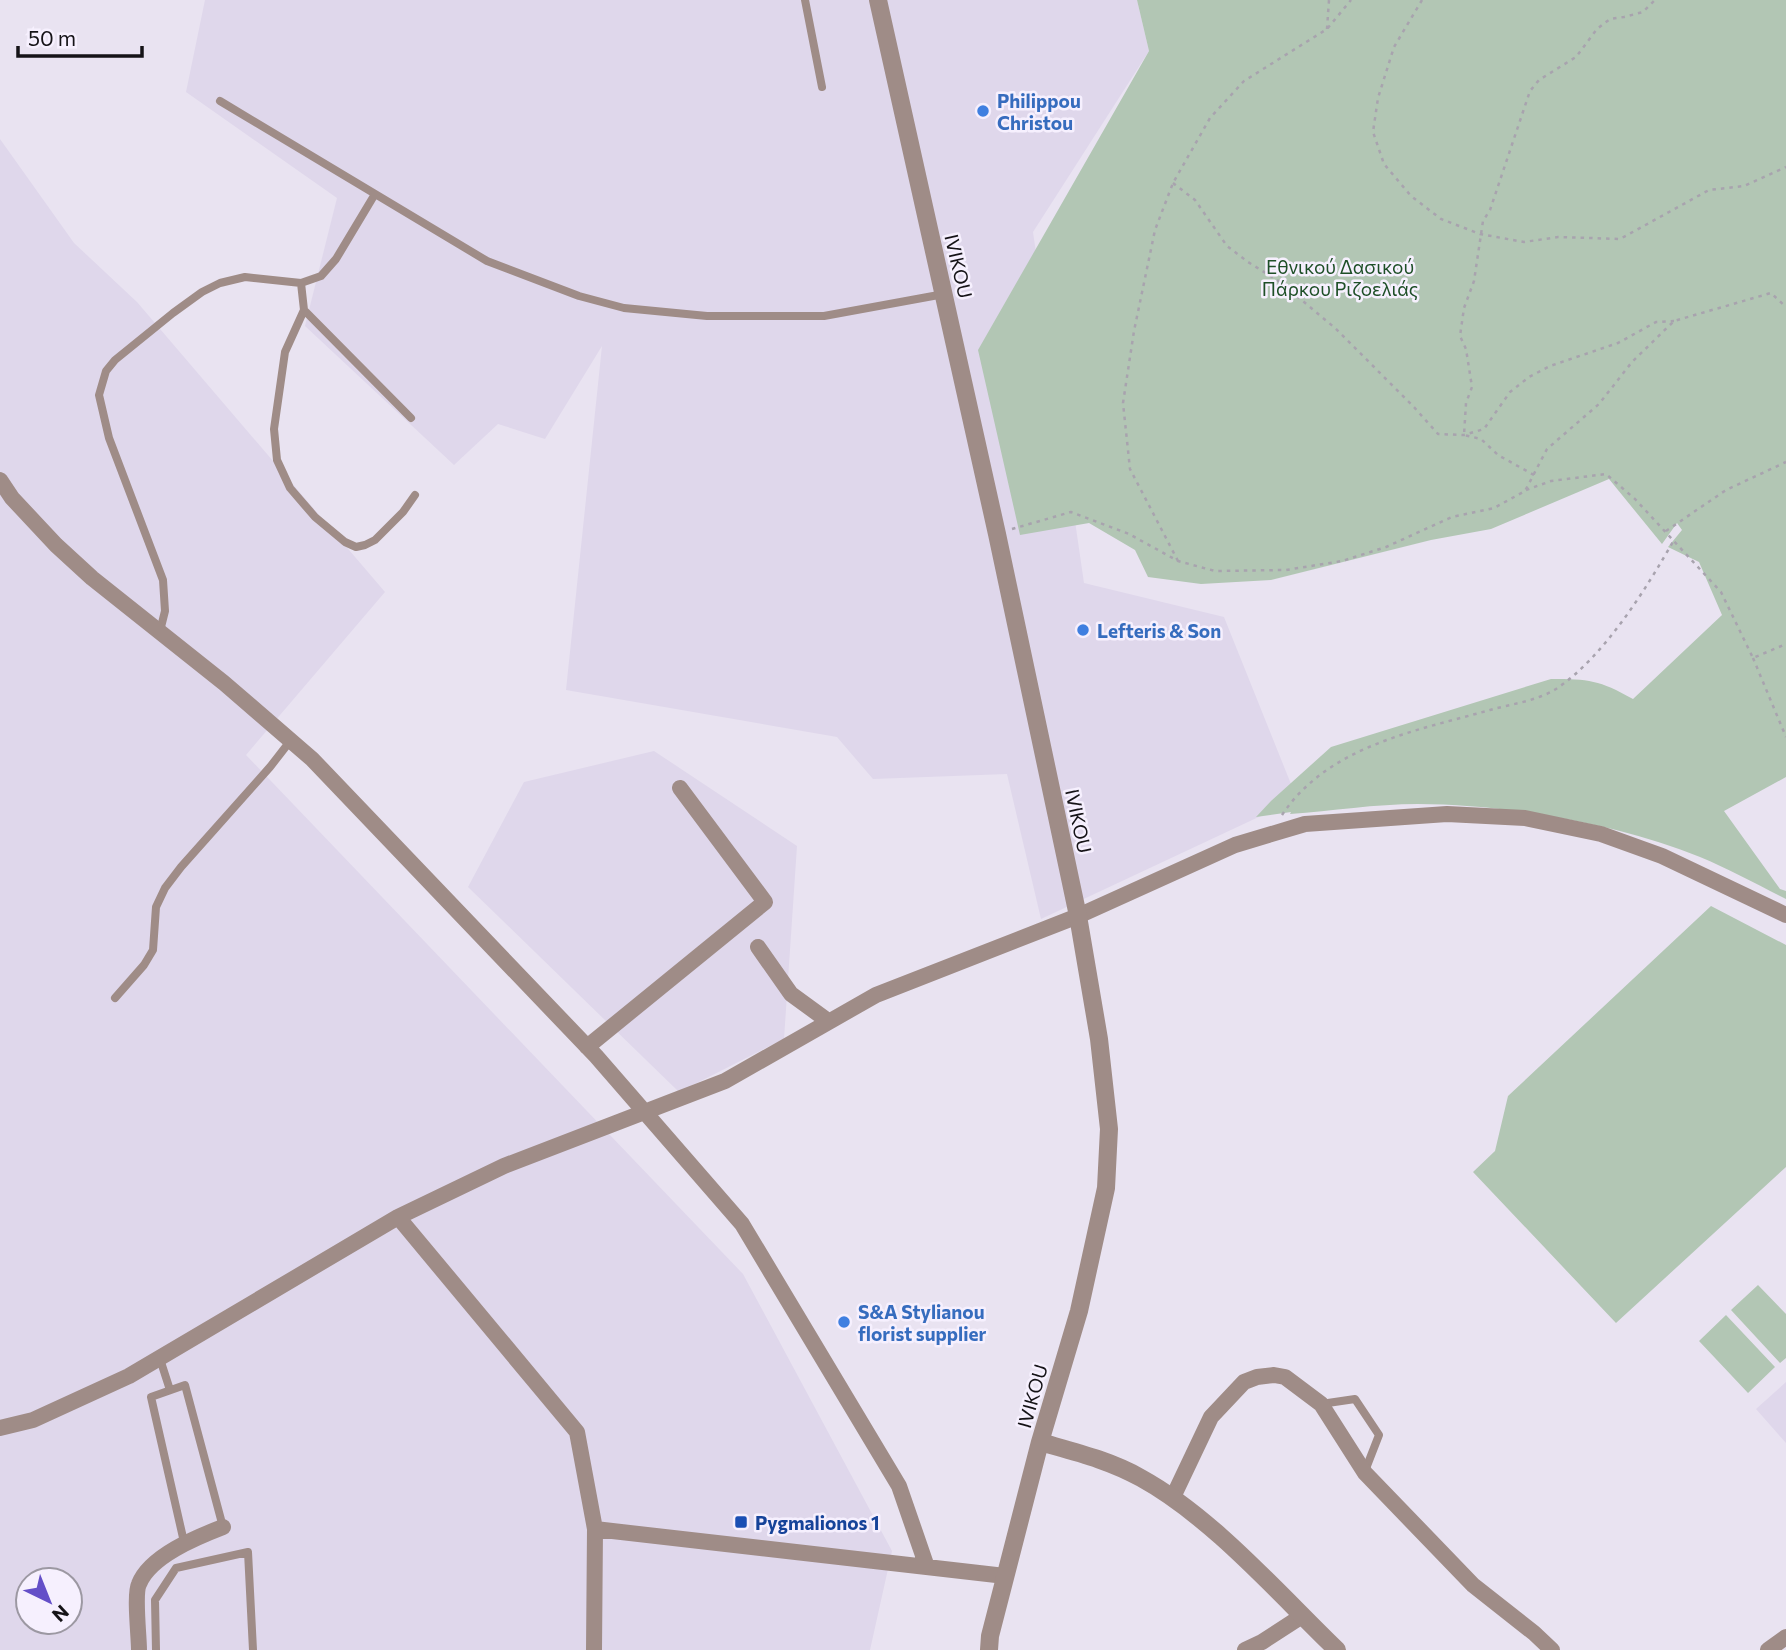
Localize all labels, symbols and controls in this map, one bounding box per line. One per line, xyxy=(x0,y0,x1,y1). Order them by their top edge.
scale bar xyxy=(18,14,142,58)
text: 50 m xyxy=(28,25,76,50)
place label: Philippou Christou xyxy=(997,89,1081,134)
marker: Philippou Christou xyxy=(975,103,991,119)
street label: IVIKOU xyxy=(940,232,978,300)
park label: Εθνικού Δασικού Πάρκου Ριζοελιάς xyxy=(1262,255,1418,300)
place label: Lefteris & Son xyxy=(1097,619,1221,642)
marker: Lefteris & Son xyxy=(1075,622,1091,638)
street label: IVIKOU xyxy=(1061,787,1097,855)
place label: S&A Stylianou florist supplier xyxy=(858,1300,986,1345)
marker: S&A Stylianou florist supplier xyxy=(836,1314,852,1330)
street label: IVIKOU xyxy=(1012,1362,1052,1430)
place label: Pygmalionos 1 xyxy=(755,1511,880,1534)
marker: Pygmalionos 1 xyxy=(733,1514,749,1530)
north arrow xyxy=(14,1566,84,1636)
text: N xyxy=(48,1601,74,1627)

